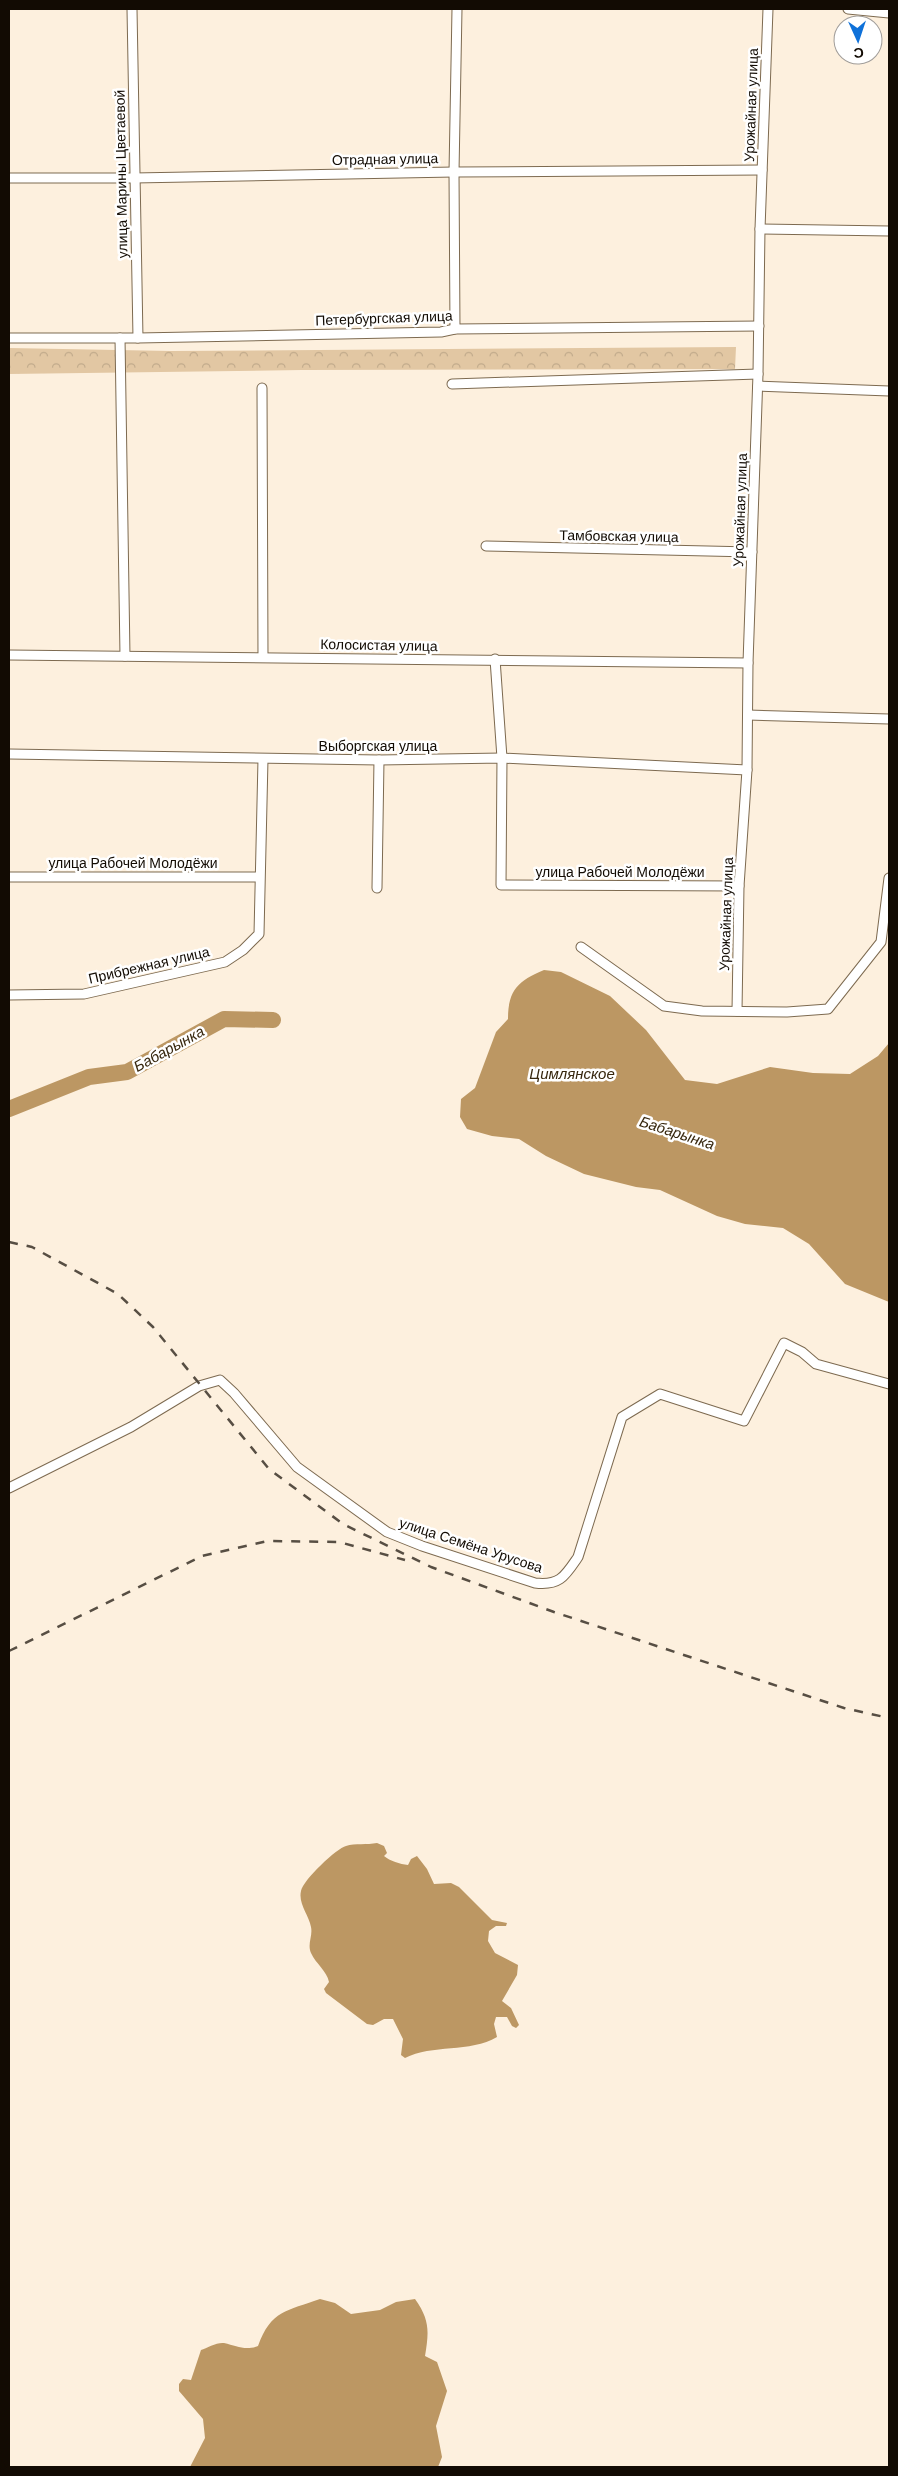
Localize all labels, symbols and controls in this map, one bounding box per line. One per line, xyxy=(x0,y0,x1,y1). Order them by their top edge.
north arrow xyxy=(833,15,883,65)
text: С xyxy=(853,44,864,62)
street label: Урожайная улица xyxy=(740,48,762,162)
street label: улица Марины Цветаевой xyxy=(111,90,131,258)
street label: Отрадная улица xyxy=(332,149,439,169)
street label: Петербургская улица xyxy=(315,307,453,329)
street label: Урожайная улица xyxy=(729,453,751,567)
street label: Тамбовская улица xyxy=(559,526,679,546)
street label: Колосистая улица xyxy=(320,635,438,655)
street label: Выборгская улица xyxy=(319,737,438,755)
street label: улица Рабочей Молодёжи xyxy=(48,854,218,872)
street label: Урожайная улица xyxy=(715,857,737,971)
street label: улица Рабочей Молодёжи xyxy=(535,863,705,881)
street label: Прибрежная улица xyxy=(87,942,212,988)
water label: Бабарынка xyxy=(130,1021,208,1077)
water label: Цимлянское xyxy=(529,1064,615,1084)
water label: Бабарынка xyxy=(637,1111,717,1155)
street label: улица Семёна Урусова xyxy=(397,1513,545,1577)

